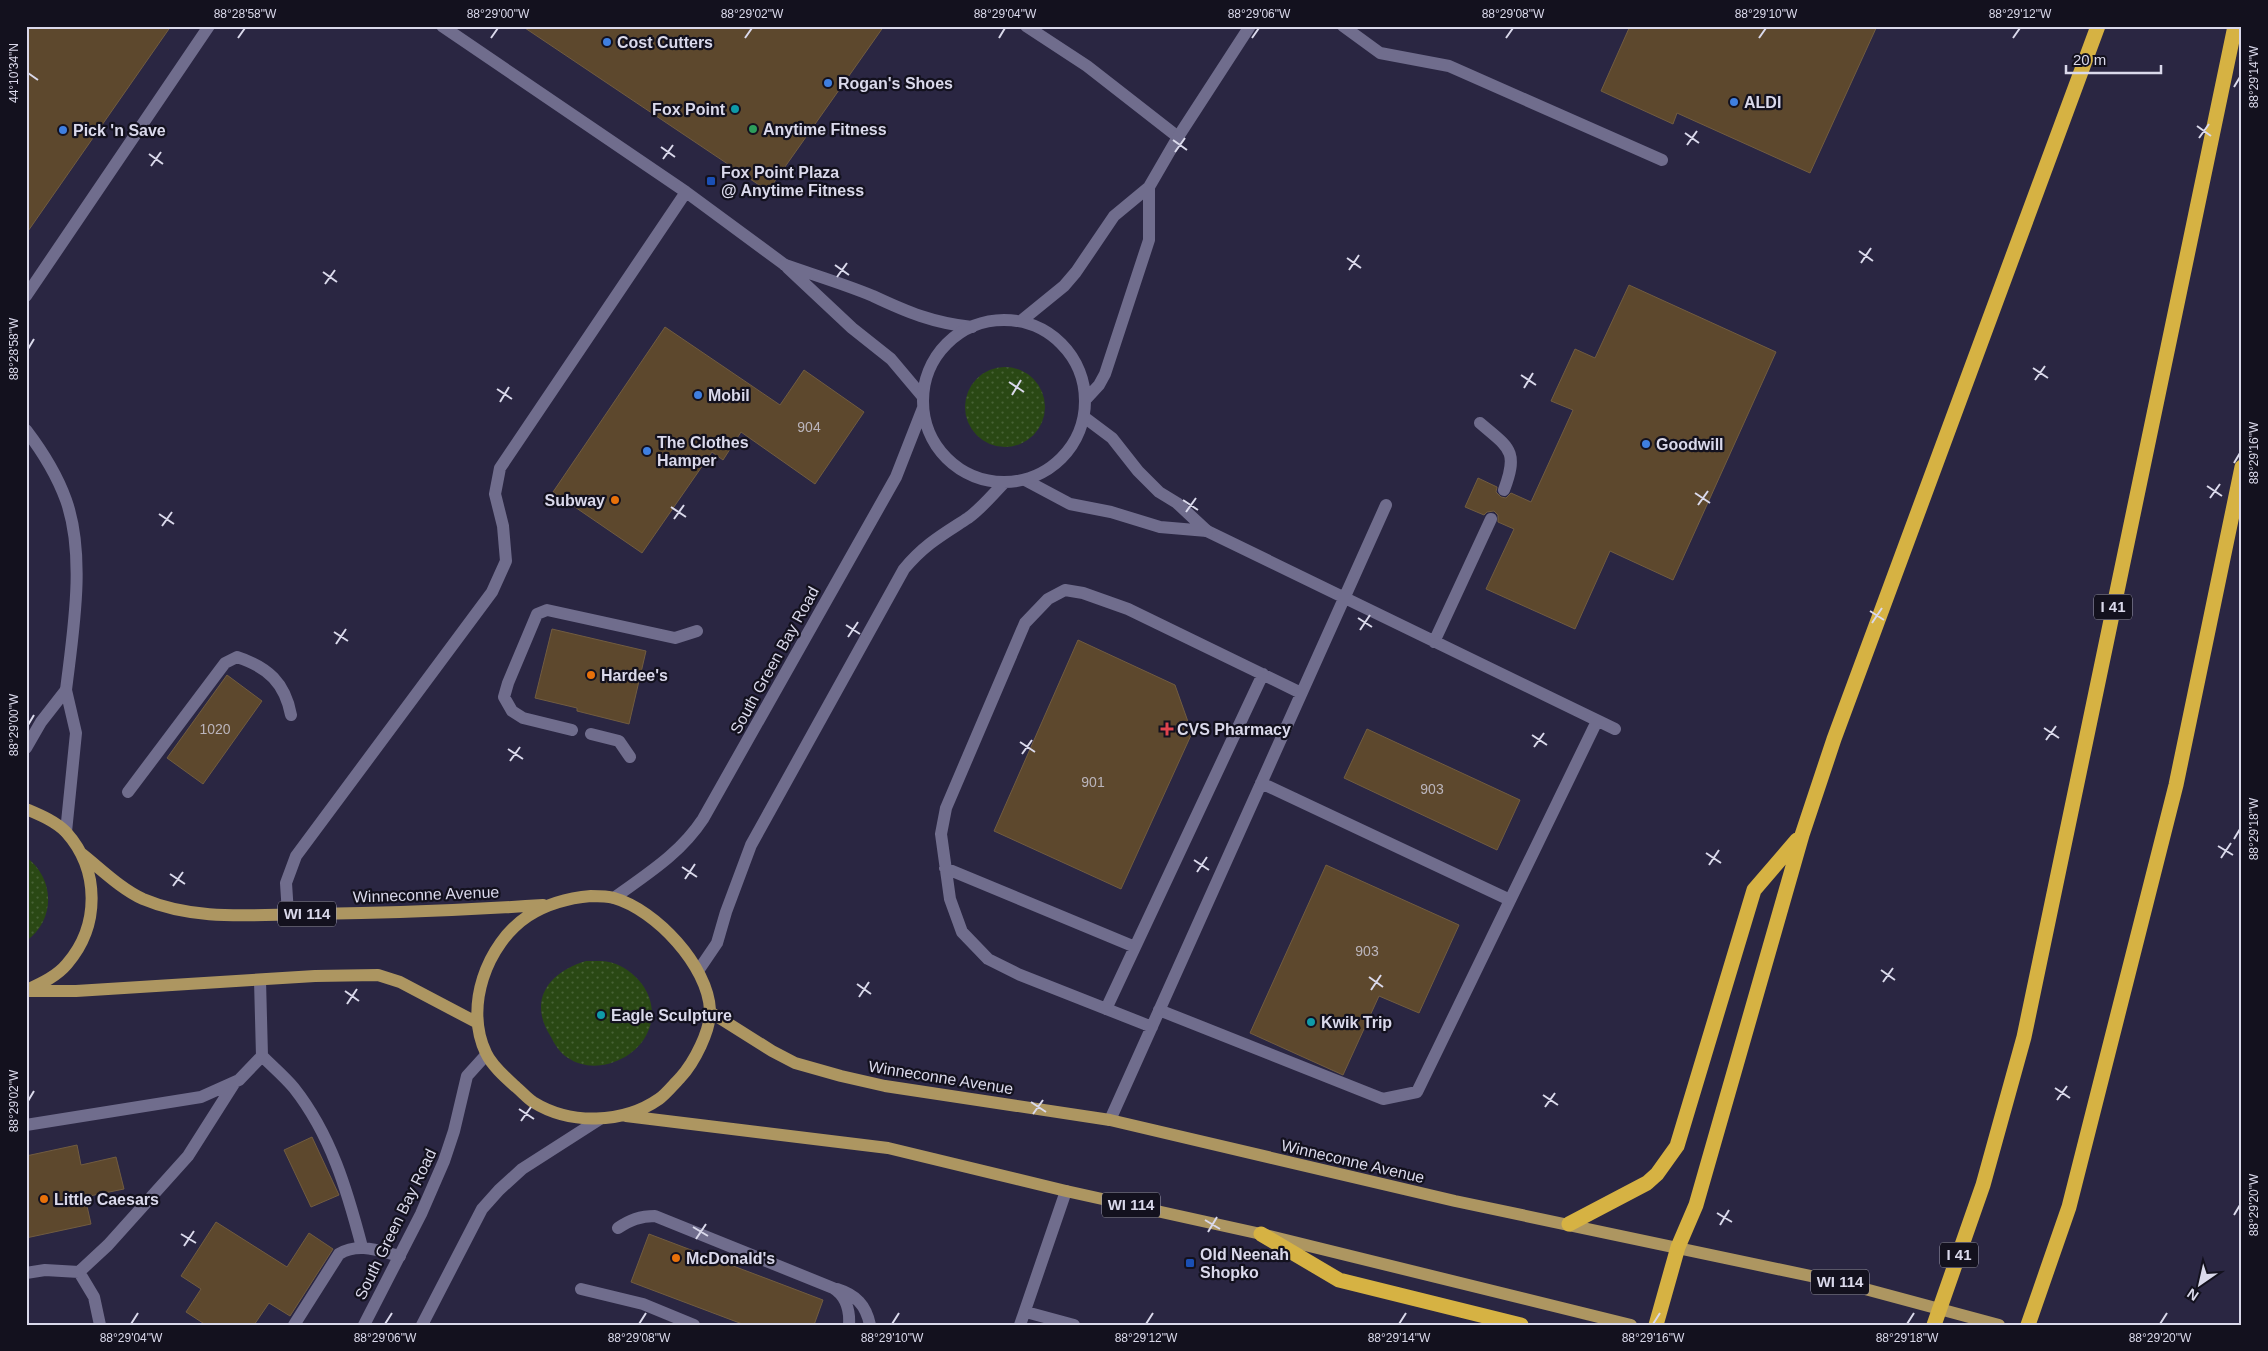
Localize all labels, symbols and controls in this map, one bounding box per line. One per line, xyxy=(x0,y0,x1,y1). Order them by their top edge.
text: 88°28'58"W xyxy=(214,7,277,21)
text: 88°29'00"W xyxy=(467,7,530,21)
text: 88°29'02"W xyxy=(721,7,784,21)
text: 88°29'04"W xyxy=(974,7,1037,21)
text: 88°29'06"W xyxy=(1228,7,1291,21)
text: 88°29'08"W xyxy=(1482,7,1545,21)
text: 88°29'10"W xyxy=(1735,7,1798,21)
text: 88°29'12"W xyxy=(1989,7,2052,21)
place label: Cost Cutters xyxy=(617,34,713,51)
marker: Cost Cutters xyxy=(601,36,613,48)
scale bar xyxy=(2066,42,2160,74)
text: 44°10'34"N xyxy=(7,43,21,103)
text: 88°29'14"W xyxy=(2247,45,2261,108)
text: 20 m xyxy=(2073,51,2106,68)
place label: Rogan's Shoes xyxy=(838,75,953,92)
marker: Rogan's Shoes xyxy=(822,77,834,89)
place label: ALDI xyxy=(1744,94,1781,111)
marker: ALDI xyxy=(1728,96,1740,108)
place label: Fox Point xyxy=(652,101,726,118)
marker: Fox Point xyxy=(729,103,741,115)
place label: Anytime Fitness xyxy=(763,121,887,138)
place label: Pick 'n Save xyxy=(73,122,166,139)
marker: Anytime Fitness xyxy=(747,123,759,135)
marker: Pick 'n Save xyxy=(57,124,69,136)
place label: Fox Point Plaza @ Anytime Fitness xyxy=(721,164,864,199)
marker: Fox Point Plaza @ Anytime Fitness xyxy=(705,175,717,187)
text: 88°28'58"W xyxy=(7,317,21,380)
place label: Mobil xyxy=(708,387,750,404)
marker: Mobil xyxy=(692,389,704,401)
house number: 904 xyxy=(797,419,821,435)
text: 88°29'16"W xyxy=(2247,421,2261,484)
place label: The Clothes Hamper xyxy=(657,434,749,469)
place label: Goodwill xyxy=(1656,436,1724,453)
marker: Goodwill xyxy=(1640,438,1652,450)
marker: The Clothes Hamper xyxy=(641,445,653,457)
place label: Subway xyxy=(545,492,605,509)
marker: Subway xyxy=(609,494,621,506)
street label: South Green Bay Road xyxy=(727,584,822,737)
road number: I 41 xyxy=(2094,594,2132,620)
place label: Hardee's xyxy=(601,667,668,684)
marker: Hardee's xyxy=(585,669,597,681)
text: 88°29'00"W xyxy=(7,693,21,756)
house number: 1020 xyxy=(199,721,231,737)
place label: CVS Pharmacy xyxy=(1177,721,1291,738)
marker: CVS Pharmacy xyxy=(1161,723,1173,735)
house number: 901 xyxy=(1081,774,1105,790)
house number: 903 xyxy=(1420,781,1444,797)
text: 88°29'18"W xyxy=(2247,797,2261,860)
street label: Winneconne Avenue xyxy=(353,883,500,906)
road number: WI 114 xyxy=(278,902,336,926)
house number: 903 xyxy=(1355,943,1379,959)
place label: Eagle Sculpture xyxy=(611,1007,732,1024)
marker: Eagle Sculpture xyxy=(595,1009,607,1021)
place label: Kwik Trip xyxy=(1321,1014,1392,1031)
marker: Kwik Trip xyxy=(1305,1016,1317,1028)
street label: Winneconne Avenue xyxy=(867,1058,1015,1097)
text: 88°29'02"W xyxy=(7,1069,21,1132)
street label: Winneconne Avenue xyxy=(1280,1137,1426,1186)
street label: South Green Bay Road xyxy=(352,1146,439,1302)
text: 88°29'20"W xyxy=(2247,1173,2261,1236)
place label: Little Caesars xyxy=(54,1191,159,1208)
road number: WI 114 xyxy=(1102,1192,1160,1218)
marker: Little Caesars xyxy=(38,1193,50,1205)
road number: I 41 xyxy=(1940,1242,1978,1268)
place label: Old Neenah Shopko xyxy=(1200,1246,1289,1281)
place label: McDonald's xyxy=(686,1250,775,1267)
marker: McDonald's xyxy=(670,1252,682,1264)
marker: Old Neenah Shopko xyxy=(1184,1257,1196,1269)
north arrow xyxy=(2176,1258,2226,1308)
road number: WI 114 xyxy=(1811,1270,1869,1294)
text: N xyxy=(2184,1285,2201,1304)
text: 88°29'04"W xyxy=(100,1331,163,1345)
text: 88°29'06"W xyxy=(354,1331,417,1345)
text: 88°29'08"W xyxy=(608,1331,671,1345)
text: 88°29'10"W xyxy=(861,1331,924,1345)
text: 88°29'12"W xyxy=(1115,1331,1178,1345)
text: 88°29'14"W xyxy=(1368,1331,1431,1345)
text: 88°29'16"W xyxy=(1622,1331,1685,1345)
text: 88°29'18"W xyxy=(1876,1331,1939,1345)
text: 88°29'20"W xyxy=(2129,1331,2192,1345)

